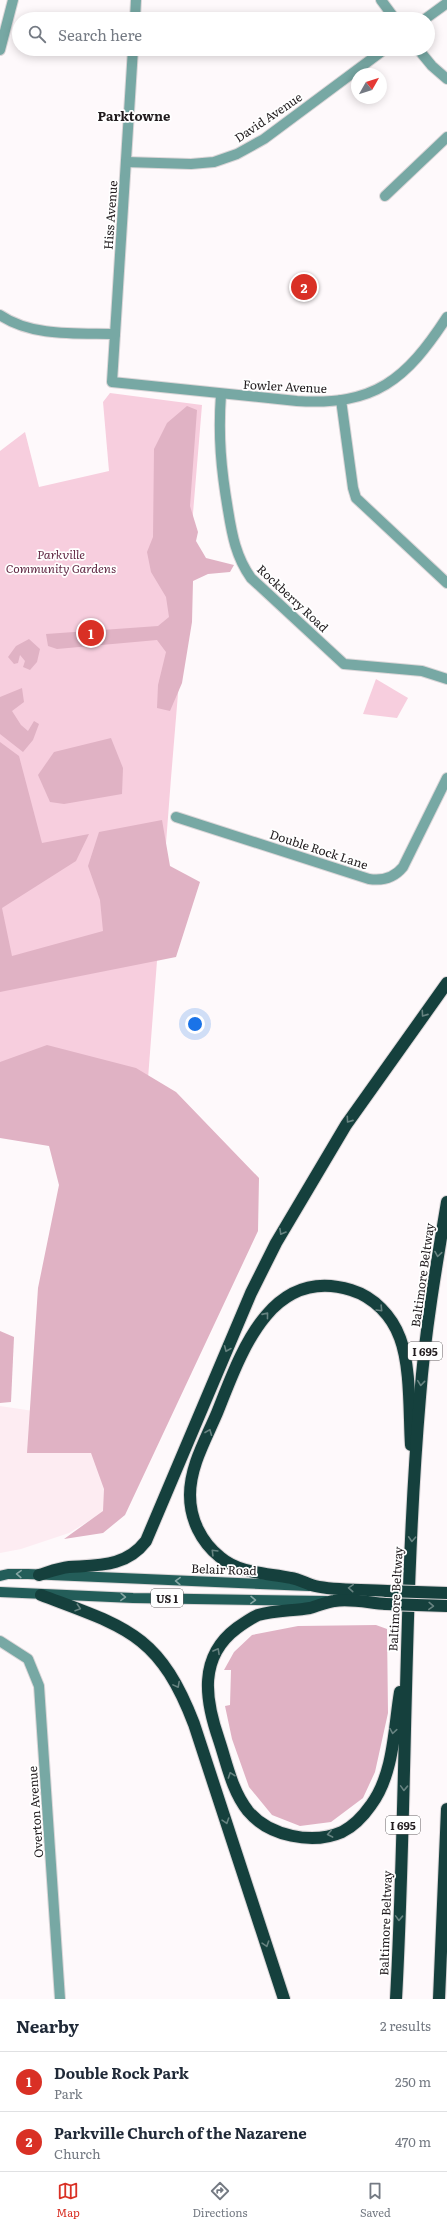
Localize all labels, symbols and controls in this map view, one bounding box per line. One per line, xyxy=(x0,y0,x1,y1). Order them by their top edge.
search box xyxy=(12,12,435,56)
icon: search xyxy=(26,23,48,45)
text: Search here xyxy=(58,23,142,46)
north arrow xyxy=(351,68,387,104)
street label: David Avenue xyxy=(231,88,305,146)
district label: Parktowne xyxy=(98,106,170,125)
street label: Hiss Avenue xyxy=(99,180,121,250)
pin: 2 xyxy=(291,272,317,302)
street label: Fowler Avenue xyxy=(243,375,327,397)
park label: Parkville Community Gardens xyxy=(6,545,116,577)
street label: Rockberry Road xyxy=(253,560,333,636)
pin: 1 xyxy=(78,618,104,648)
street label: Double Rock Lane xyxy=(268,825,370,873)
one-way arrow xyxy=(422,1010,429,1017)
your location xyxy=(185,1014,205,1034)
one-way arrow xyxy=(347,1116,354,1123)
street label: Baltimore Beltway xyxy=(406,1222,438,1328)
one-way arrow xyxy=(280,1228,287,1235)
one-way arrow xyxy=(434,1251,443,1258)
one-way arrow xyxy=(375,1304,383,1312)
one-way arrow xyxy=(261,1312,268,1320)
road number: I 695 xyxy=(408,1342,442,1360)
one-way arrow xyxy=(224,1345,232,1353)
one-way arrow xyxy=(417,1380,426,1386)
one-way arrow xyxy=(205,1428,213,1435)
one-way arrow xyxy=(408,1536,416,1542)
street label: Baltimore Beltway xyxy=(383,1546,407,1652)
one-way arrow xyxy=(211,1549,219,1556)
street label: Belair Road xyxy=(191,1559,258,1579)
one-way arrow xyxy=(16,1570,22,1578)
one-way arrow xyxy=(175,1577,181,1586)
one-way arrow xyxy=(348,1584,354,1593)
road number: US 1 xyxy=(151,1589,183,1607)
one-way arrow xyxy=(120,1593,126,1601)
one-way arrow xyxy=(250,1596,256,1604)
one-way arrow xyxy=(428,1601,434,1610)
one-way arrow xyxy=(74,1603,81,1612)
one-way arrow xyxy=(213,1647,220,1655)
one-way arrow xyxy=(173,1681,180,1688)
one-way arrow xyxy=(389,1728,398,1734)
street label: Overton Avenue xyxy=(23,1766,47,1858)
one-way arrow xyxy=(227,1772,235,1779)
one-way arrow xyxy=(400,1785,408,1791)
road number: I 695 xyxy=(386,1816,420,1834)
one-way arrow xyxy=(221,1817,230,1824)
one-way arrow xyxy=(327,1830,333,1838)
street label: Baltimore Beltway xyxy=(374,1870,396,1976)
one-way arrow xyxy=(395,1915,404,1921)
one-way arrow xyxy=(262,1941,270,1948)
text: Nearby xyxy=(16,2013,79,2038)
text: 2 results xyxy=(380,2016,431,2035)
text: Double Rock Park xyxy=(54,2061,189,2084)
text: 1 xyxy=(26,2072,32,2091)
text: 250 m xyxy=(395,2072,431,2091)
text: Park xyxy=(54,2084,83,2103)
text: Parkville Church of the Nazarene xyxy=(54,2121,307,2144)
text: 2 xyxy=(26,2132,32,2151)
text: 470 m xyxy=(395,2132,431,2151)
text: Church xyxy=(54,2144,101,2163)
tab: Map xyxy=(56,2180,80,2220)
tab: Directions xyxy=(192,2180,247,2220)
tab: Saved xyxy=(360,2180,391,2220)

